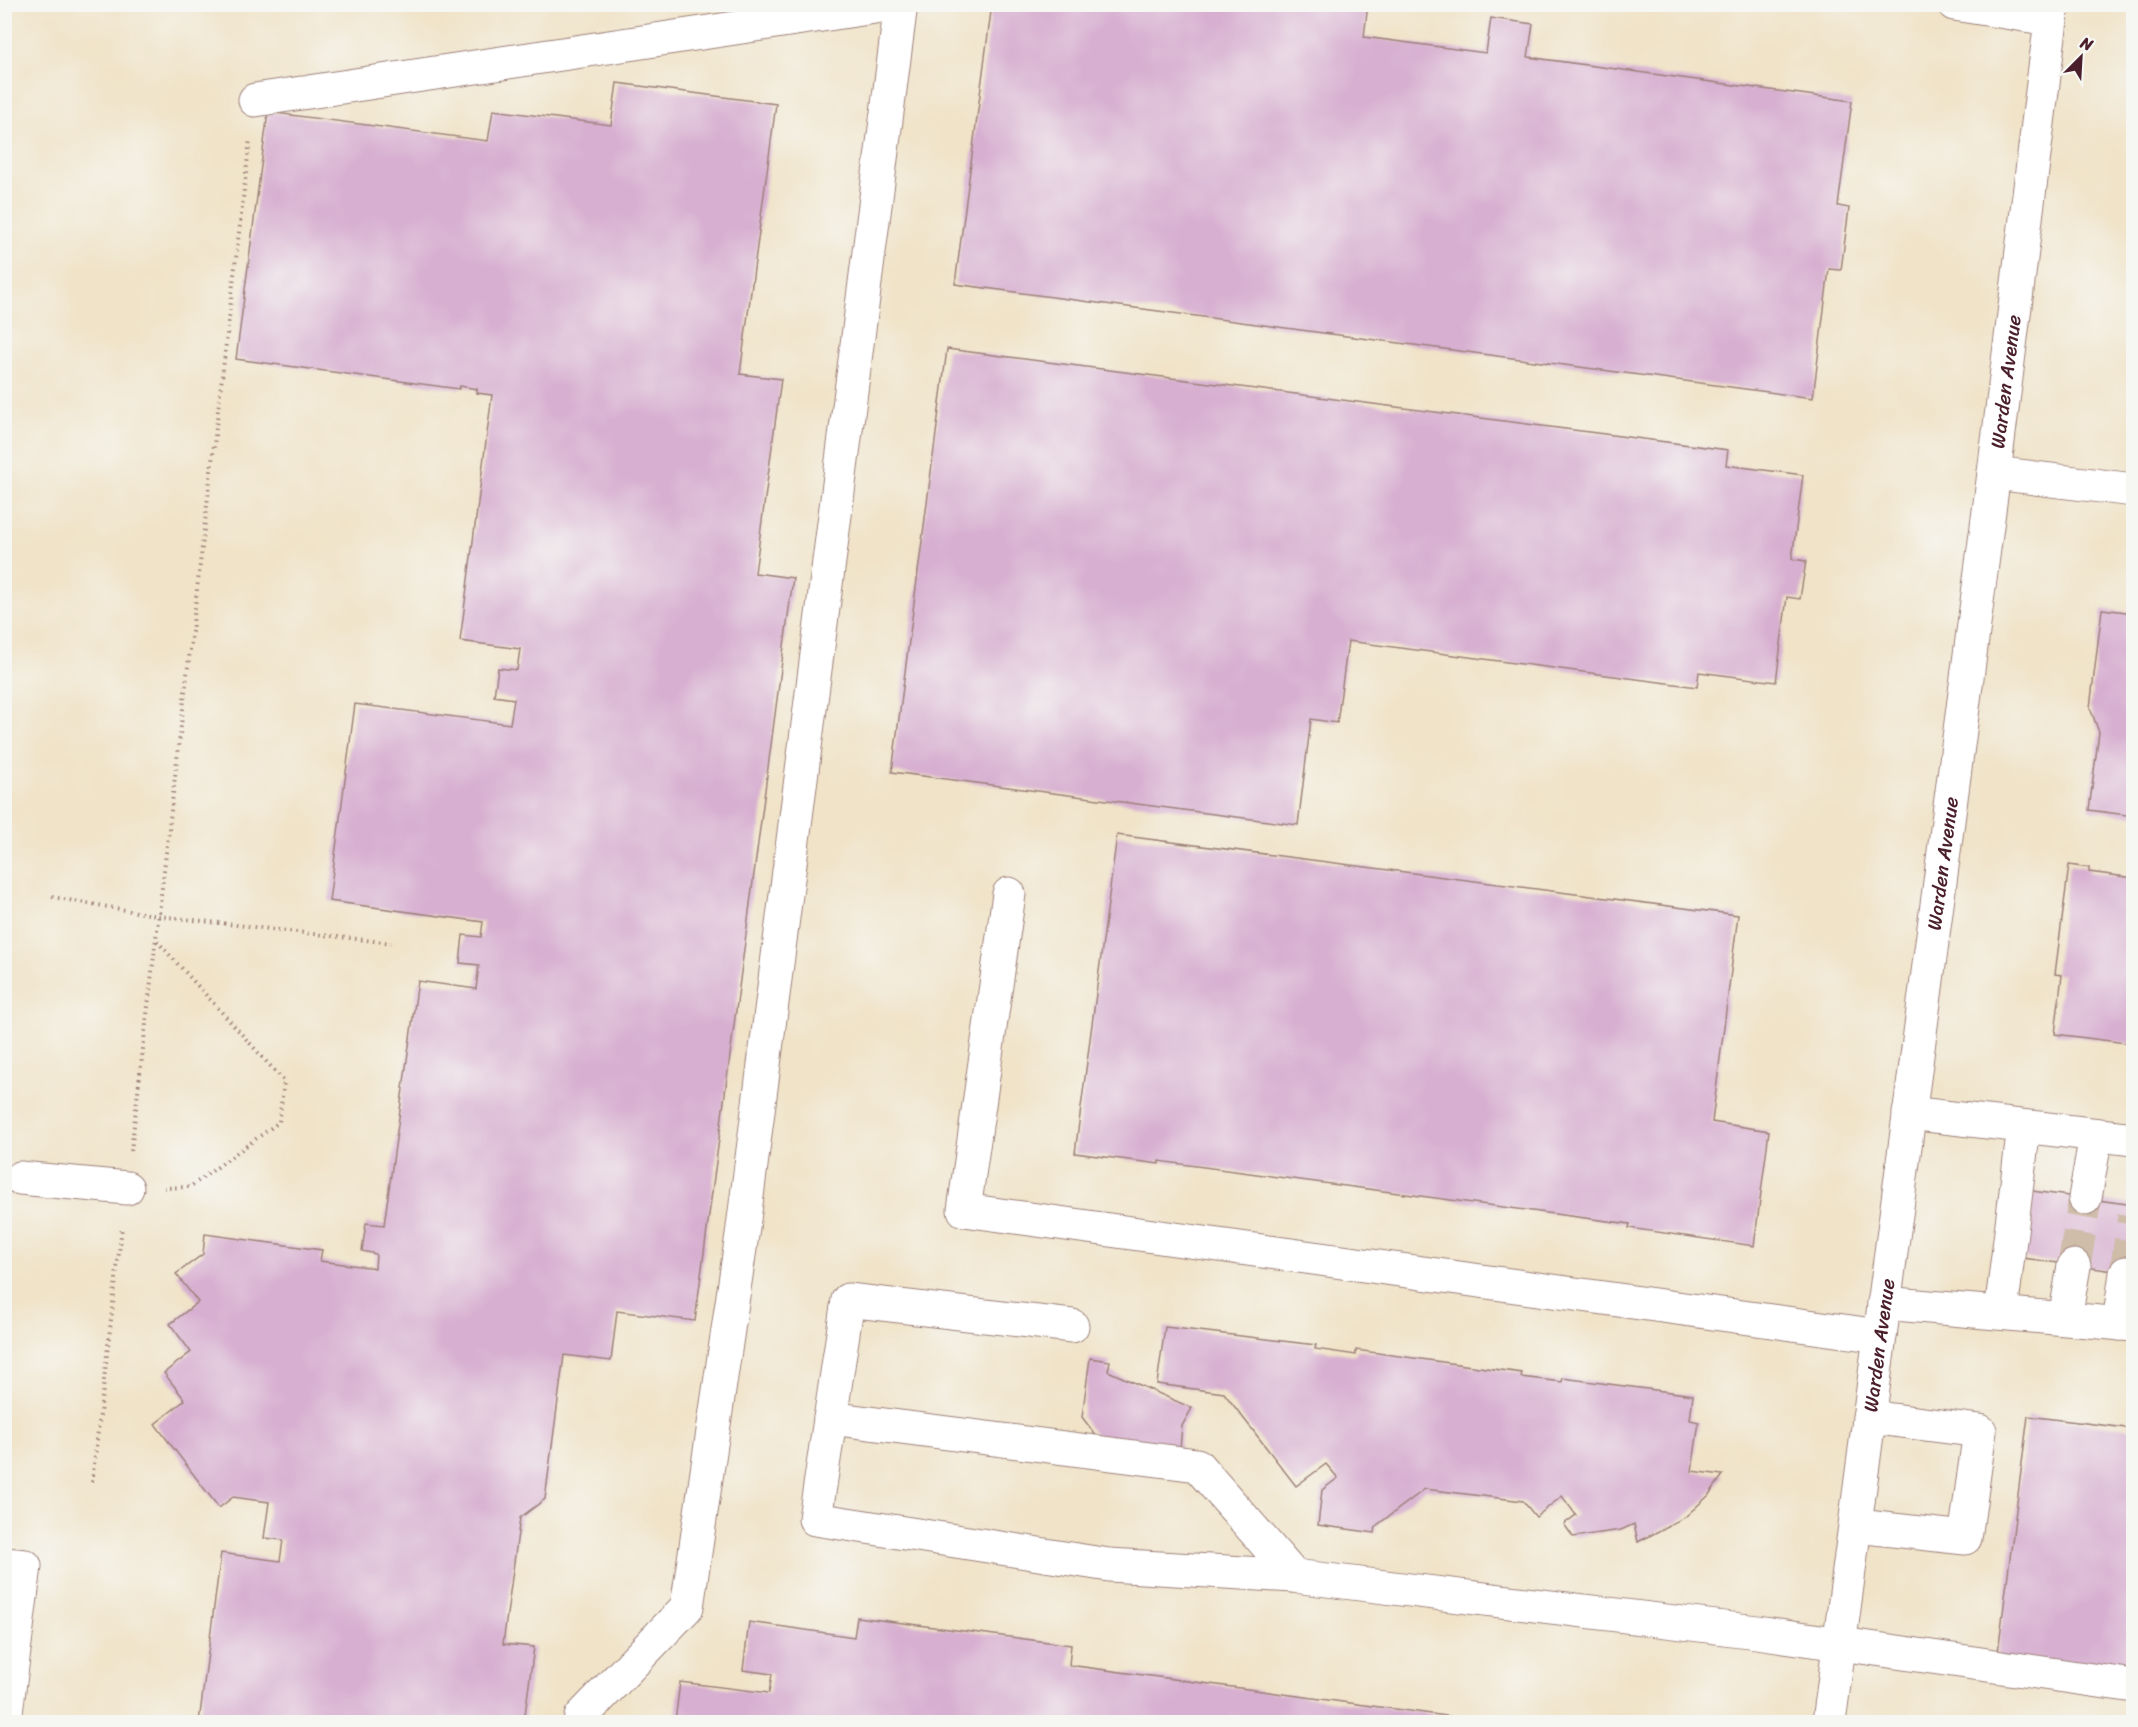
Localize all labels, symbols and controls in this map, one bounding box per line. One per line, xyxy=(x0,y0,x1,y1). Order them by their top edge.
north arrow xyxy=(2051,27,2111,87)
text: N xyxy=(2075,28,2099,60)
street label: Warden Avenue xyxy=(1980,313,2031,450)
street label: Warden Avenue xyxy=(1916,795,1969,932)
street label: Warden Avenue xyxy=(1853,1276,1905,1414)

